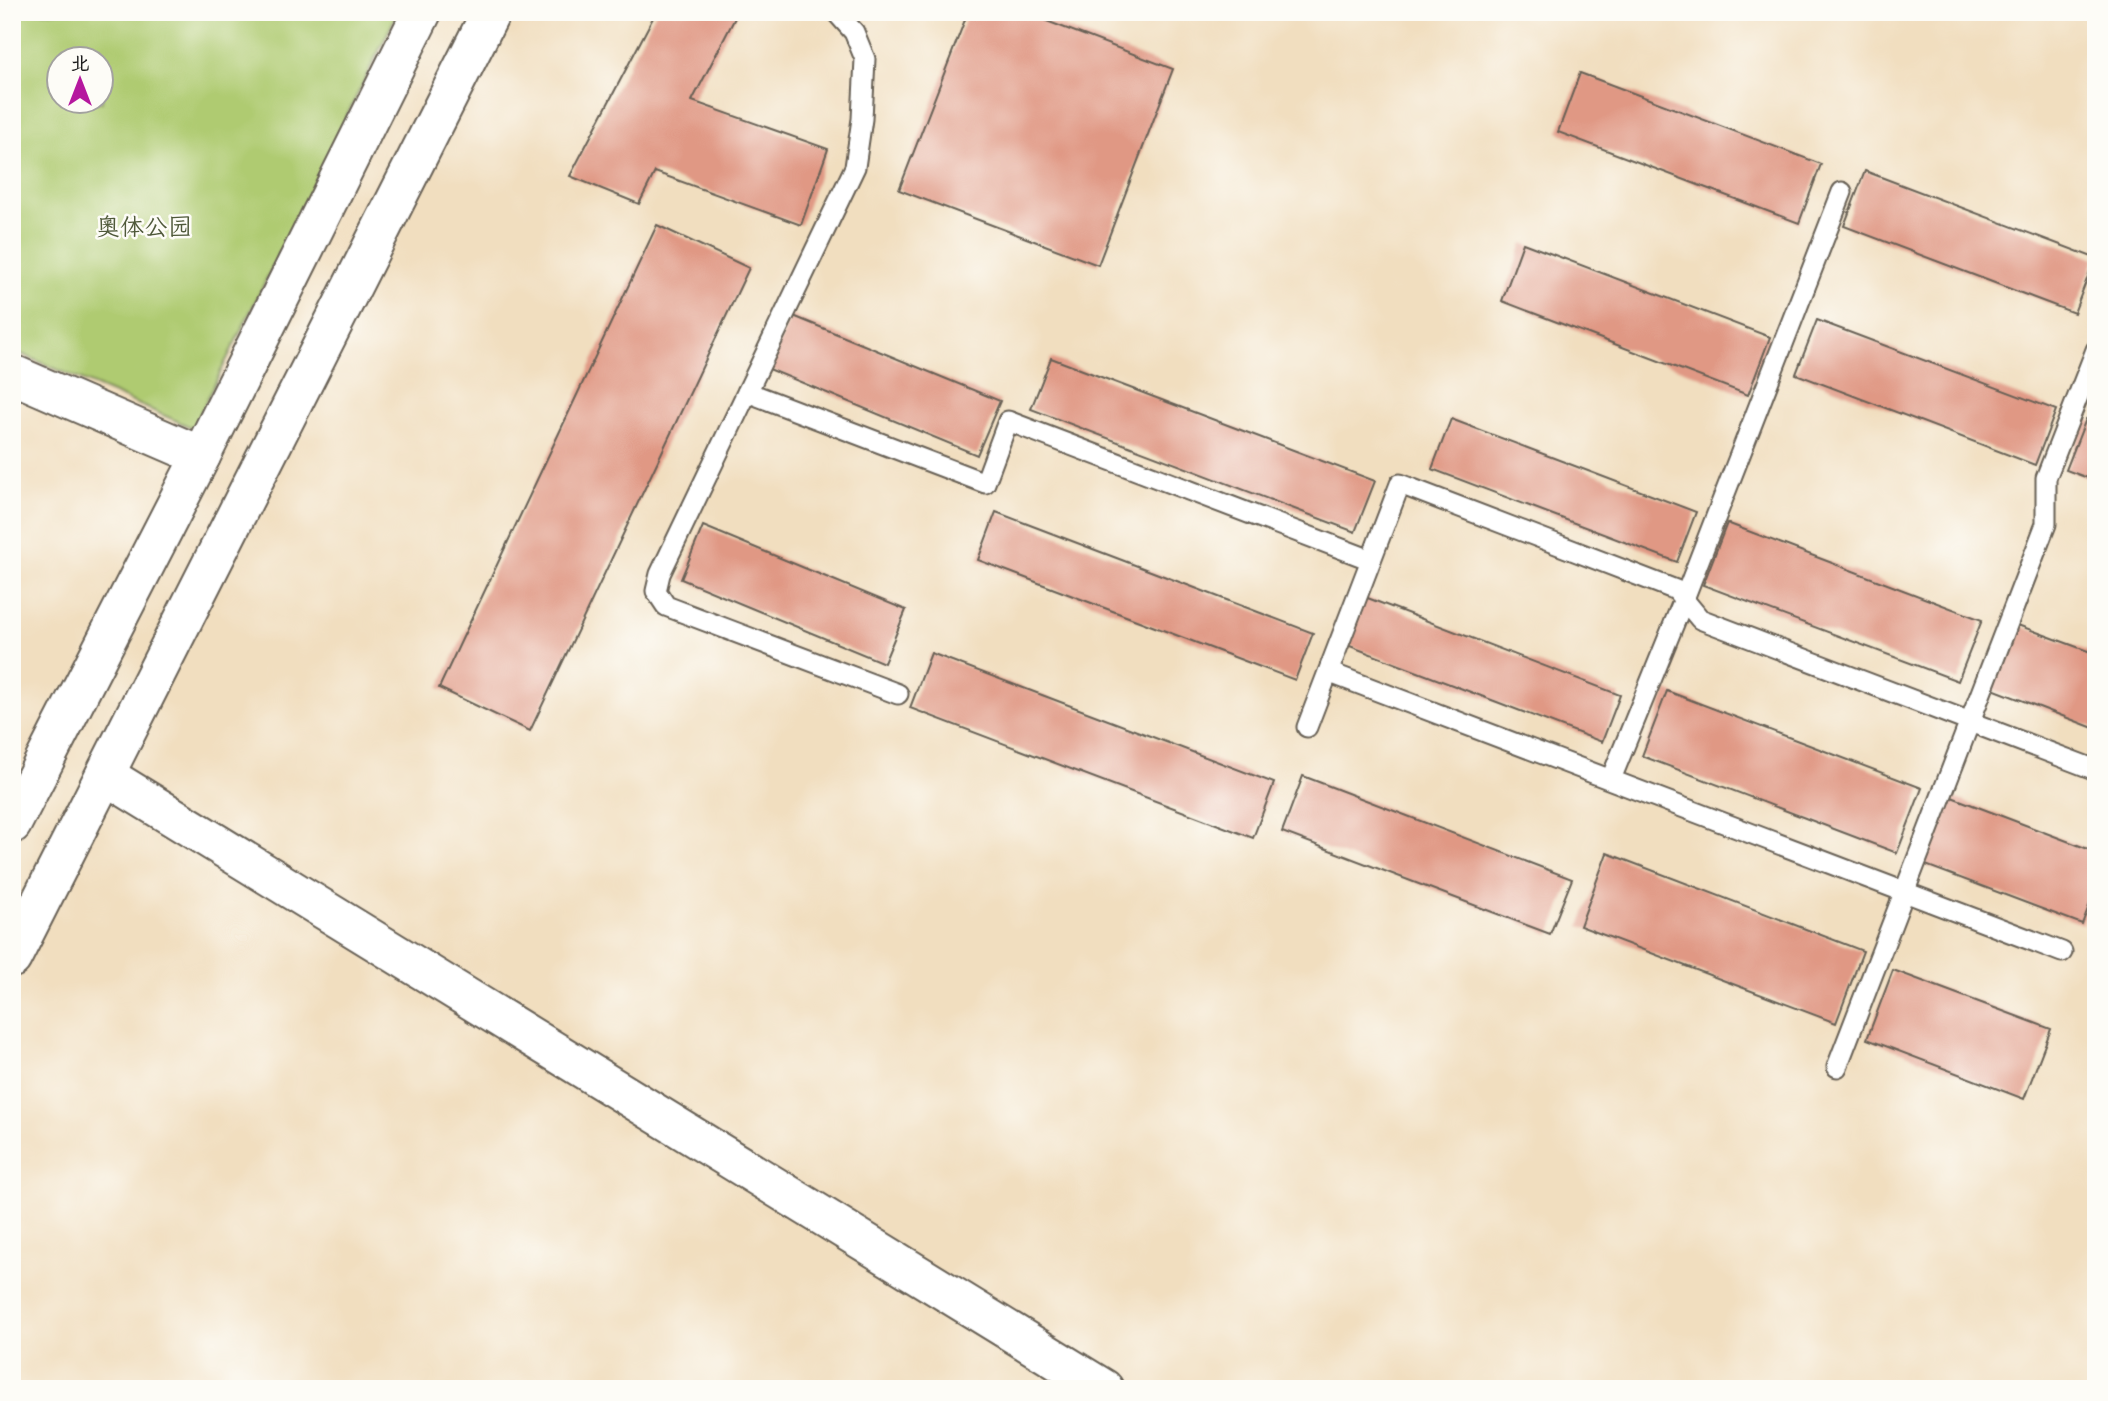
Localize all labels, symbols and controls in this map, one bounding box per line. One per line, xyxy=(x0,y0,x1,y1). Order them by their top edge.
north arrow xyxy=(46,46,116,116)
text: 北 xyxy=(70,52,90,79)
park label: 奥体公园 xyxy=(96,212,192,247)

